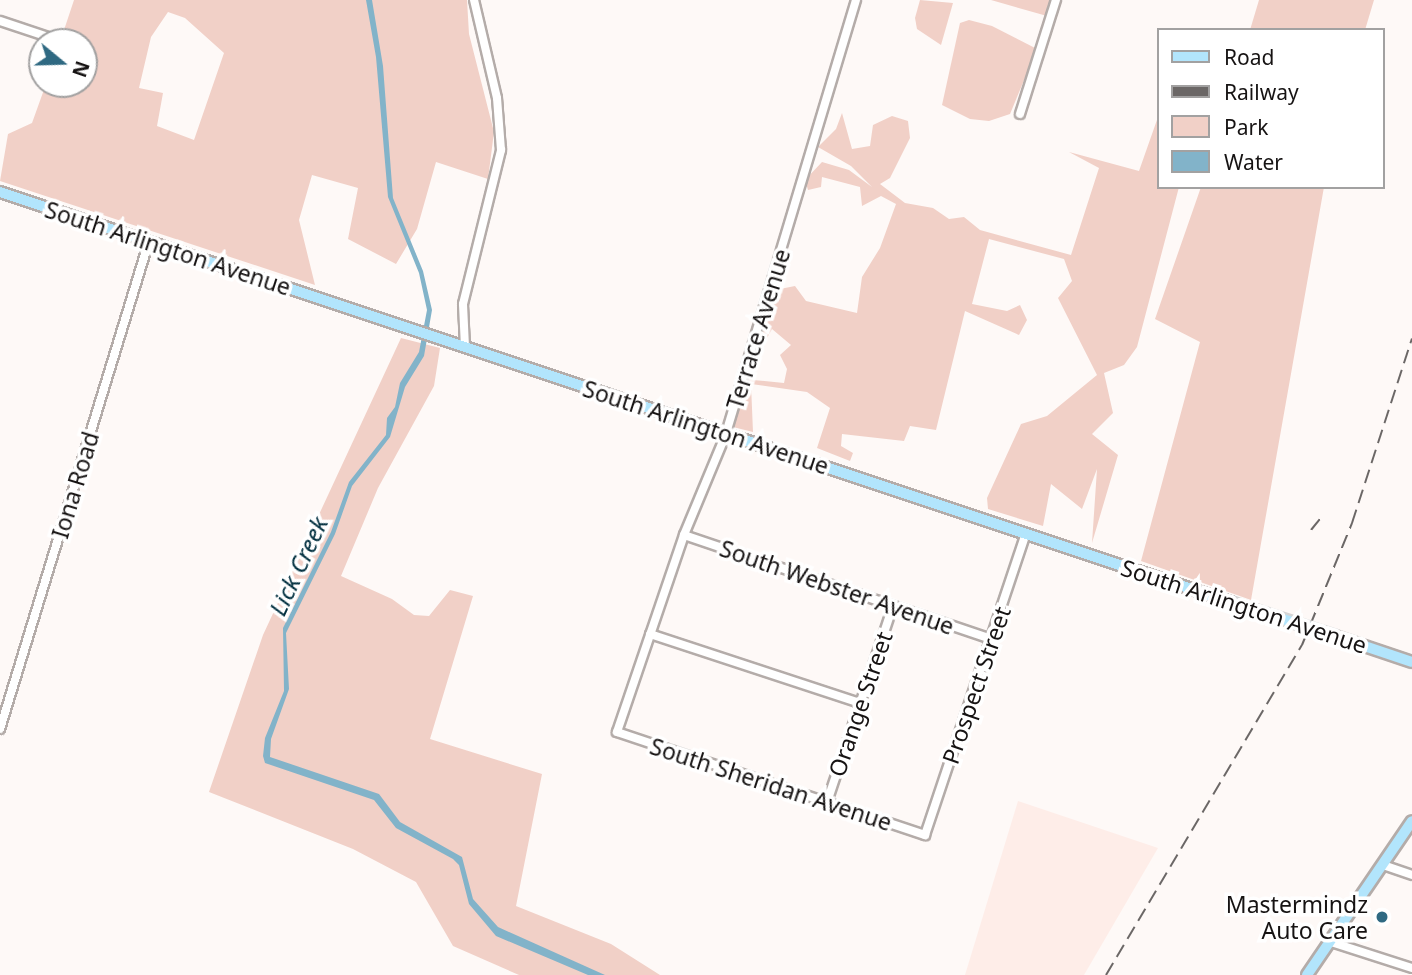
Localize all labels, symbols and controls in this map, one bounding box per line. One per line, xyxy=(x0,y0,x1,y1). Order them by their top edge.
north arrow xyxy=(28,28,98,98)
legend xyxy=(1156,28,1384,189)
text: Road xyxy=(1224,43,1274,71)
text: N xyxy=(66,58,96,81)
text: Railway xyxy=(1224,78,1299,106)
text: Park xyxy=(1224,113,1268,141)
text: Water xyxy=(1224,148,1283,176)
street label: South Arlington Avenue xyxy=(42,195,294,301)
street label: Terrace Avenue xyxy=(720,245,796,413)
street label: South Arlington Avenue xyxy=(580,374,832,480)
street label: Iona Road xyxy=(46,428,104,542)
water label: Lick Creek xyxy=(263,512,333,620)
street label: South Webster Avenue xyxy=(716,534,958,640)
street label: South Arlington Avenue xyxy=(1118,553,1370,659)
street label: Prospect Street xyxy=(936,603,1016,767)
street label: Orange Street xyxy=(822,628,898,780)
street label: South Sheridan Avenue xyxy=(647,732,895,836)
place label: Mastermindz Auto Care xyxy=(1226,890,1368,944)
marker: Mastermindz Auto Care xyxy=(1374,909,1390,925)

